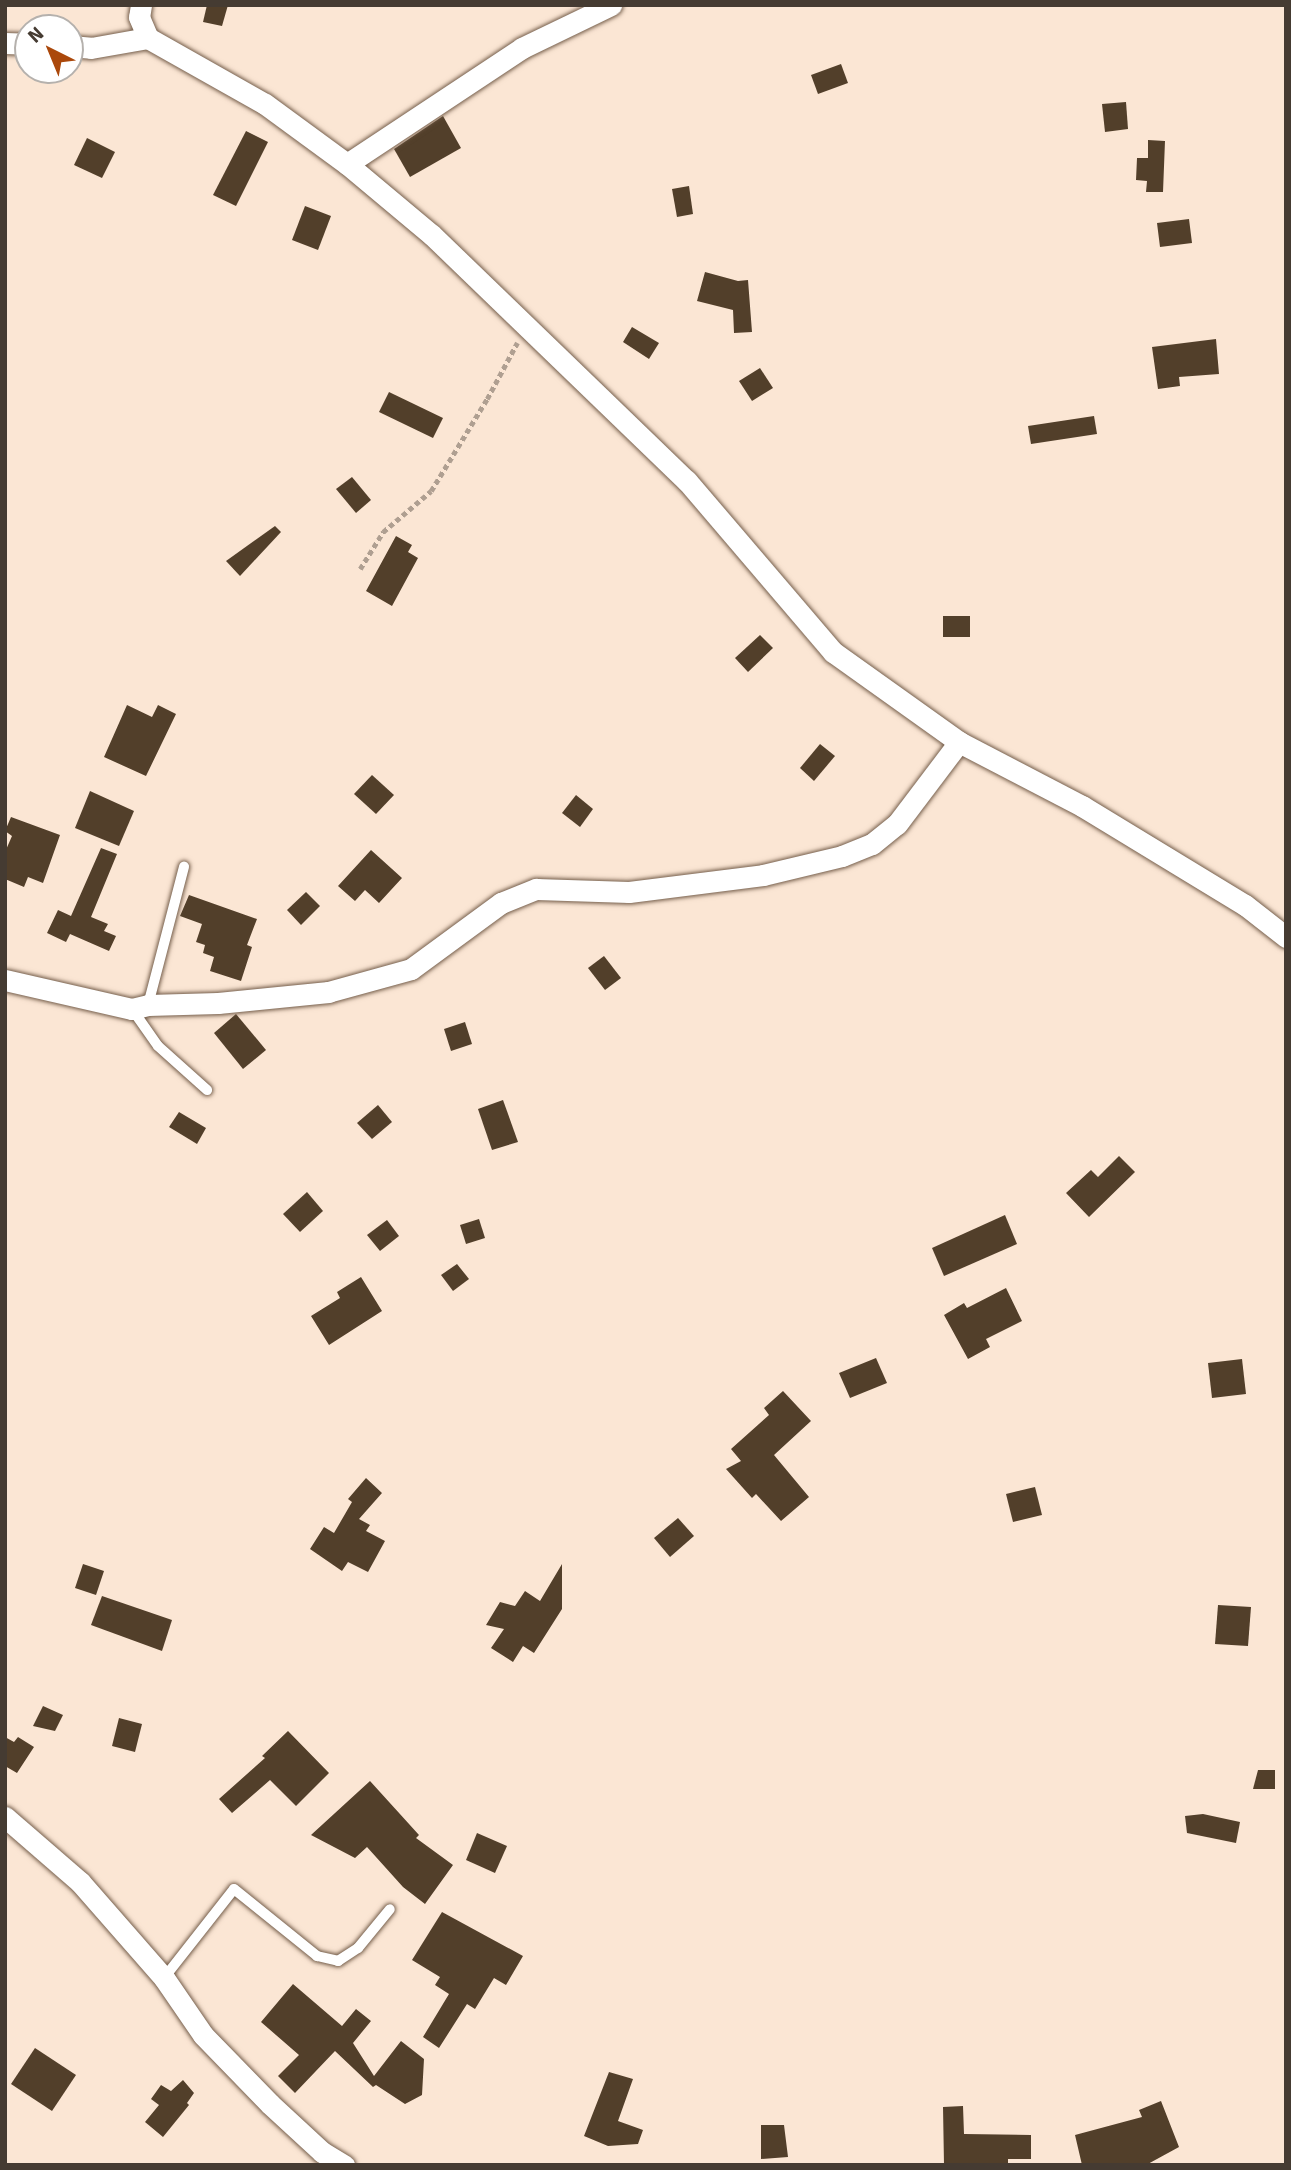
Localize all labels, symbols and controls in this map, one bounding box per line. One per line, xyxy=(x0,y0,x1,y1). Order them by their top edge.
north arrow xyxy=(14,14,84,84)
text: N xyxy=(23,22,49,48)

